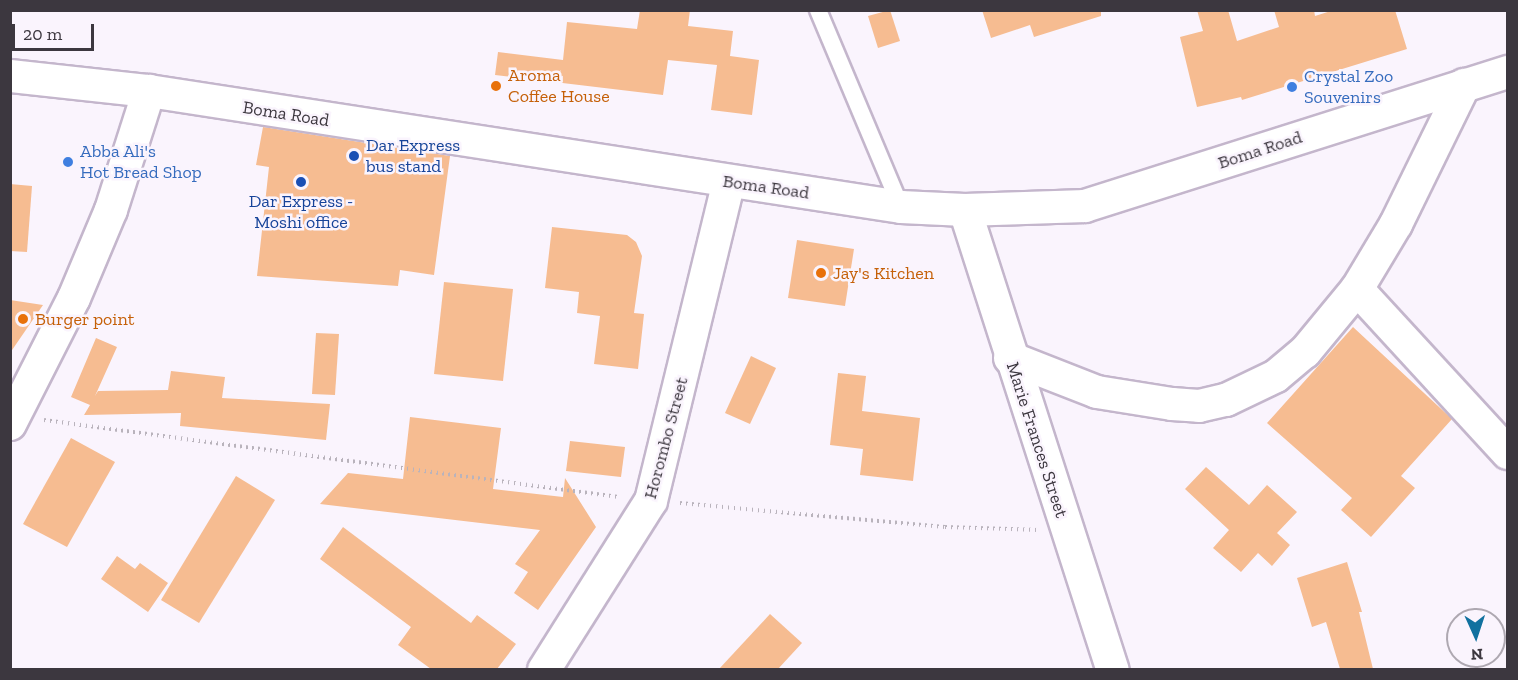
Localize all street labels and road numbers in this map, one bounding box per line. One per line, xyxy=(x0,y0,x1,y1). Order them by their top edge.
street label: Boma Road xyxy=(241,97,331,131)
street label: Boma Road xyxy=(1215,126,1305,174)
street label: Boma Road xyxy=(721,170,811,204)
street label: Marie Frances Street xyxy=(1002,359,1072,521)
street label: Horombo Street xyxy=(639,375,693,501)

